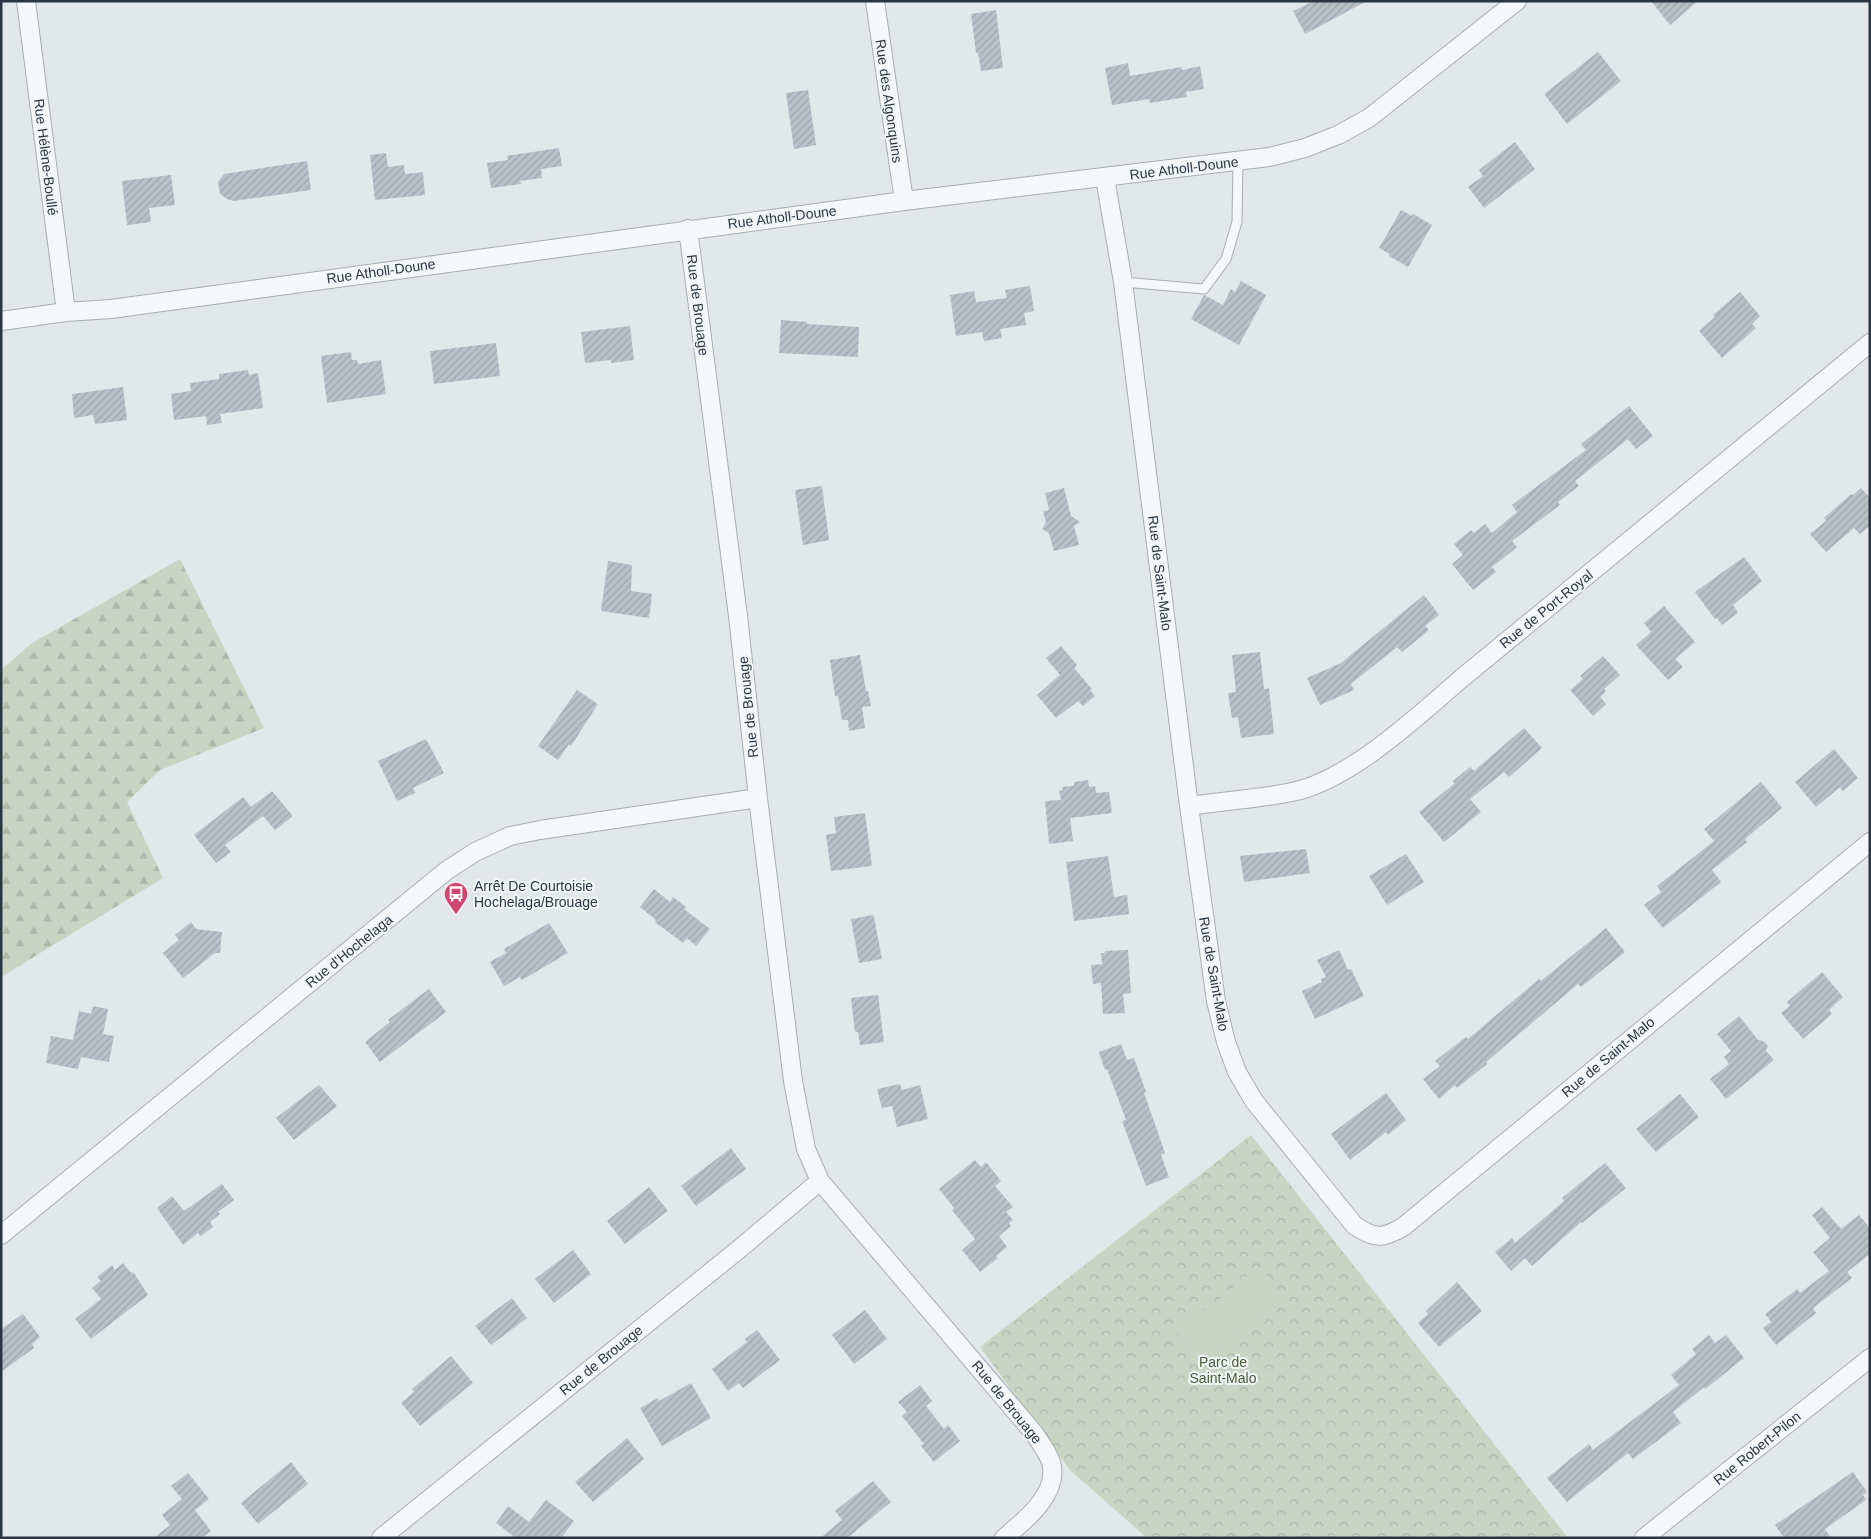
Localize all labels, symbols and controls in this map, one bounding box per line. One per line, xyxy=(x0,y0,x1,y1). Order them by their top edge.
street label: Rue des Algonquins xyxy=(872,38,906,164)
street label: Rue Hélène-Boullé xyxy=(31,98,61,217)
street label: Rue Atholl-Doune xyxy=(1129,153,1240,183)
street label: Rue Atholl-Doune xyxy=(727,202,838,232)
street label: Rue de Brouage xyxy=(684,253,712,357)
street label: Rue Atholl-Doune xyxy=(326,255,437,287)
street label: Rue de Saint-Malo xyxy=(1145,514,1175,632)
street label: Rue de Port-Royal xyxy=(1496,567,1596,651)
street label: Rue de Brouage xyxy=(735,655,761,759)
place label: Arrêt De Courtoisie Hochelaga/Brouage xyxy=(474,878,598,910)
bus stop icon: Arrêt De Courtoisie Hochelaga/Brouage xyxy=(443,881,469,915)
street label: Rue d'Hochelaga xyxy=(302,911,396,991)
street label: Rue de Saint-Malo xyxy=(1196,916,1232,1033)
street label: Rue de Saint-Malo xyxy=(1558,1013,1658,1100)
street label: Rue de Brouage xyxy=(556,1322,646,1398)
park label: Parc de Saint-Malo xyxy=(1190,1354,1257,1386)
street label: Rue de Brouage xyxy=(969,1357,1045,1447)
street label: Rue Robert-Pilon xyxy=(1710,1408,1804,1488)

